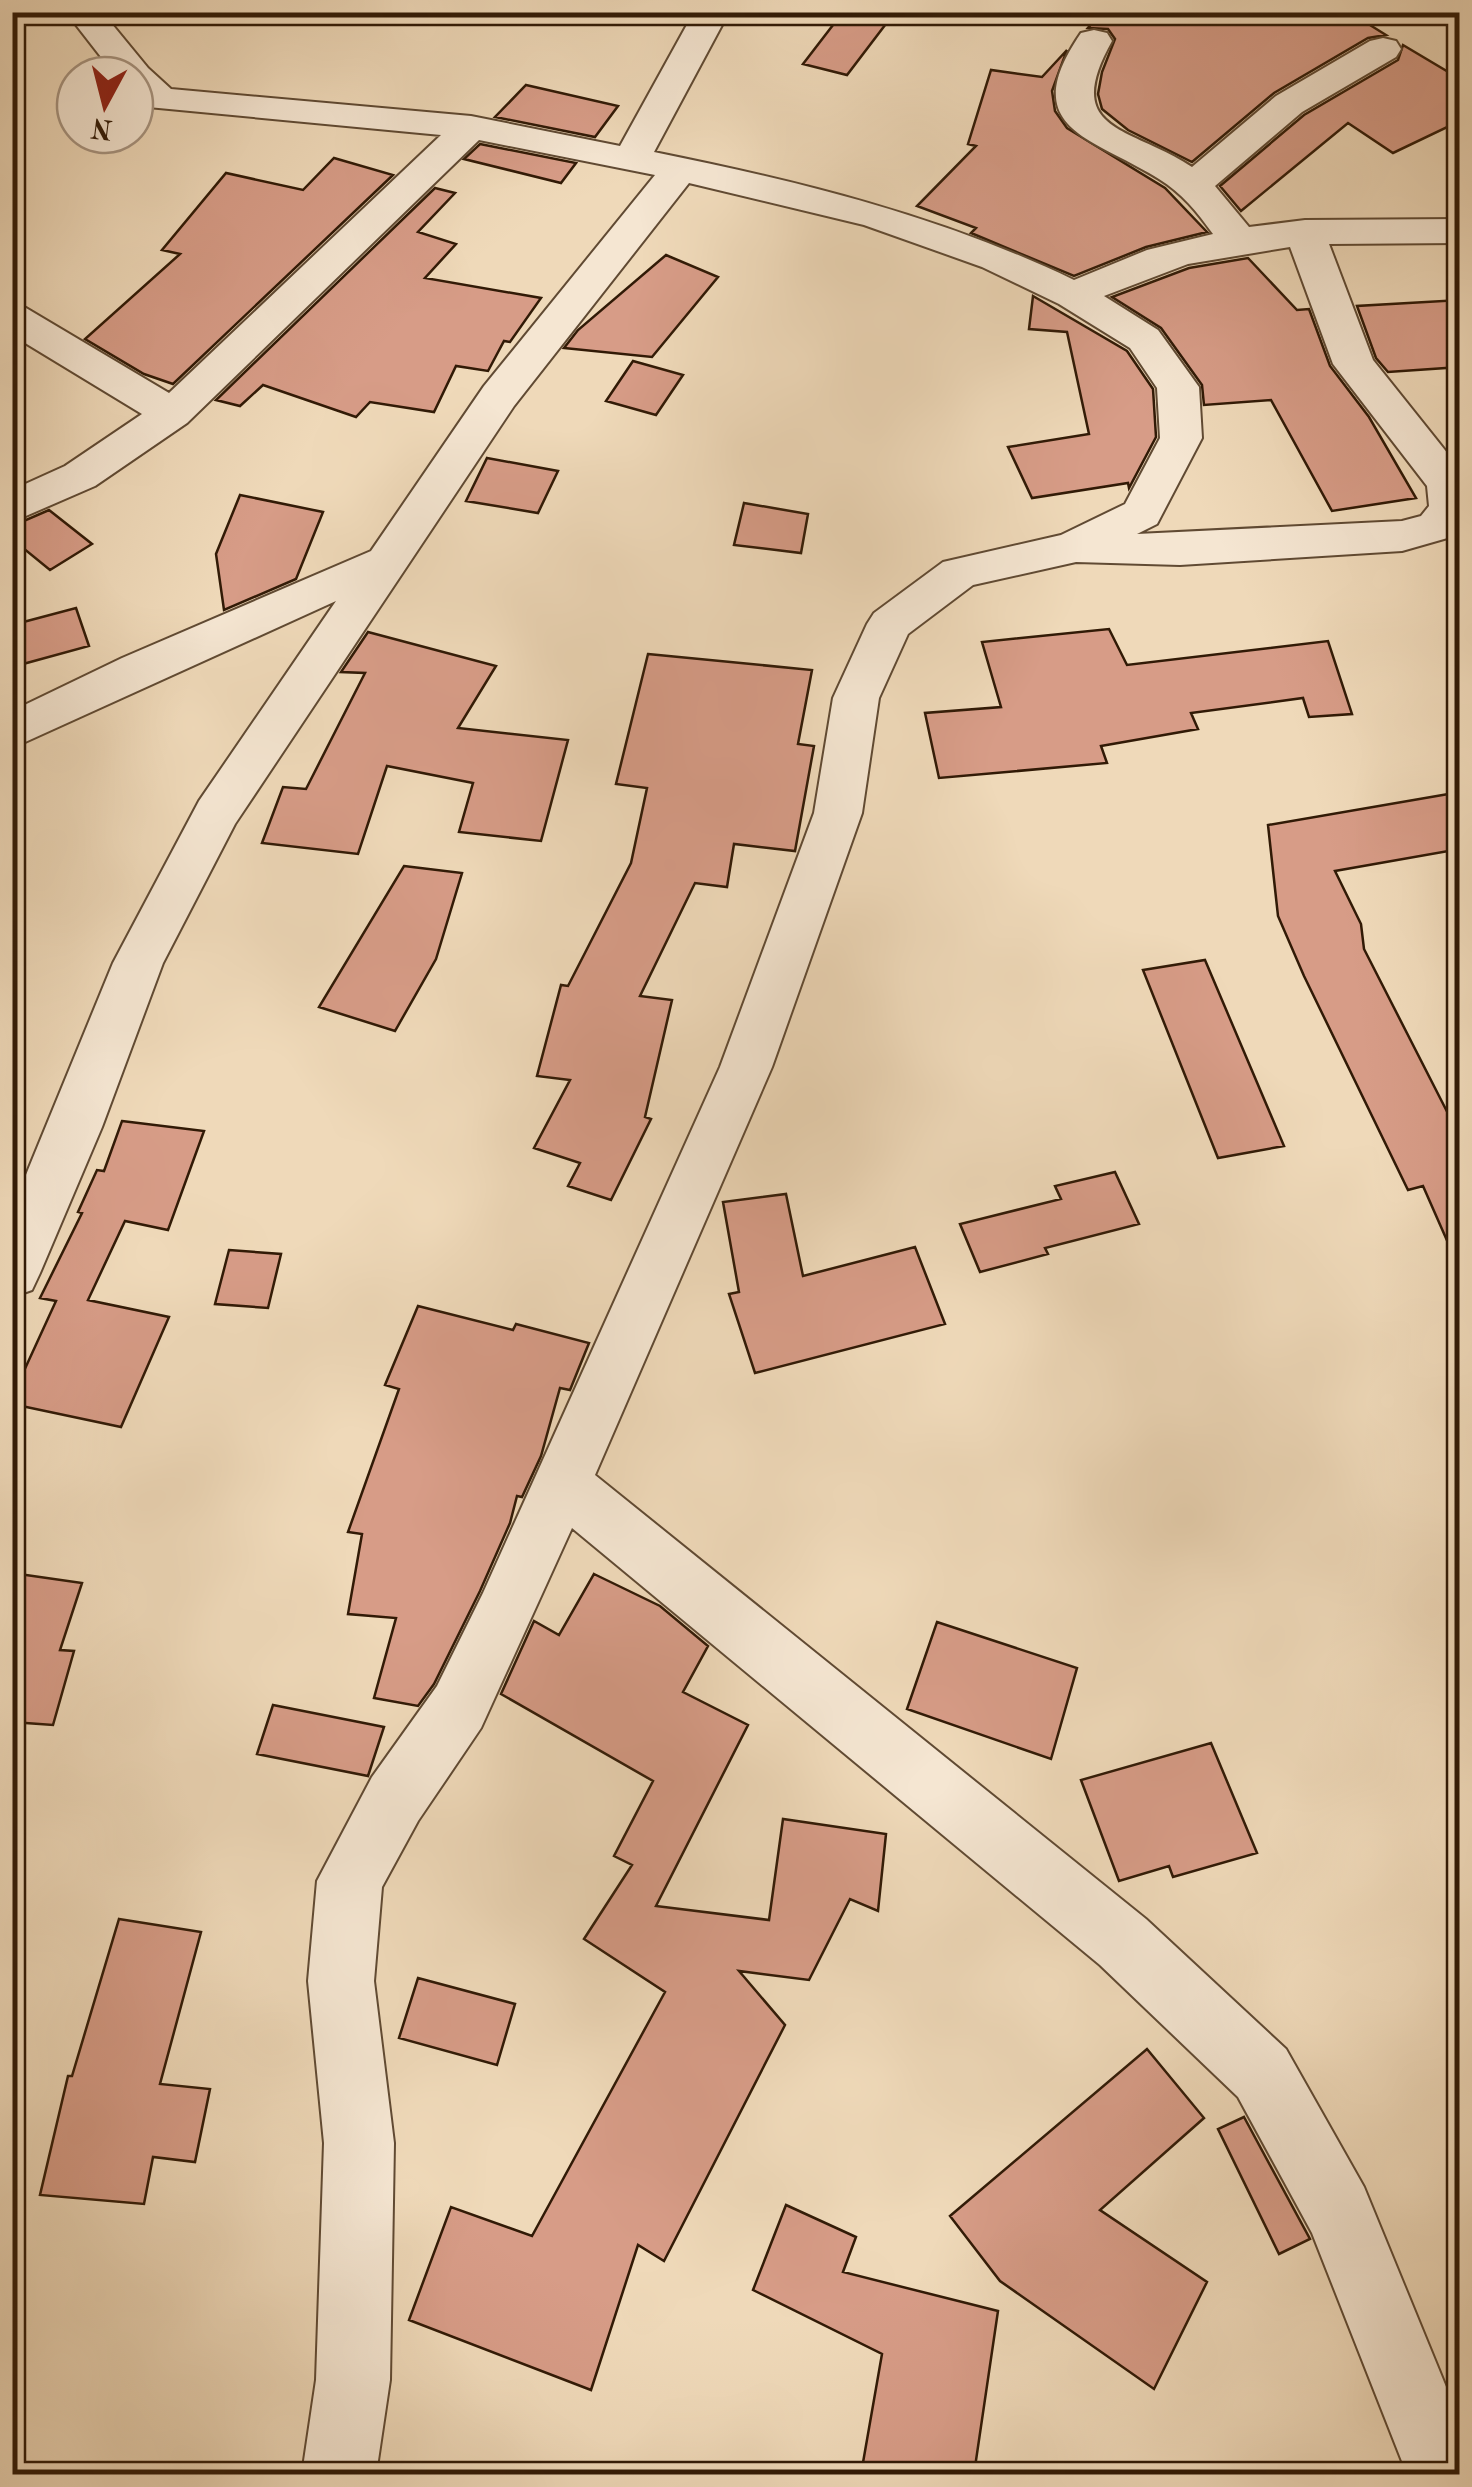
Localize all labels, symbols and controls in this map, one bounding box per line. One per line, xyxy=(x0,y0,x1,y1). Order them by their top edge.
north arrow xyxy=(55,55,155,155)
text: N xyxy=(89,112,115,142)

